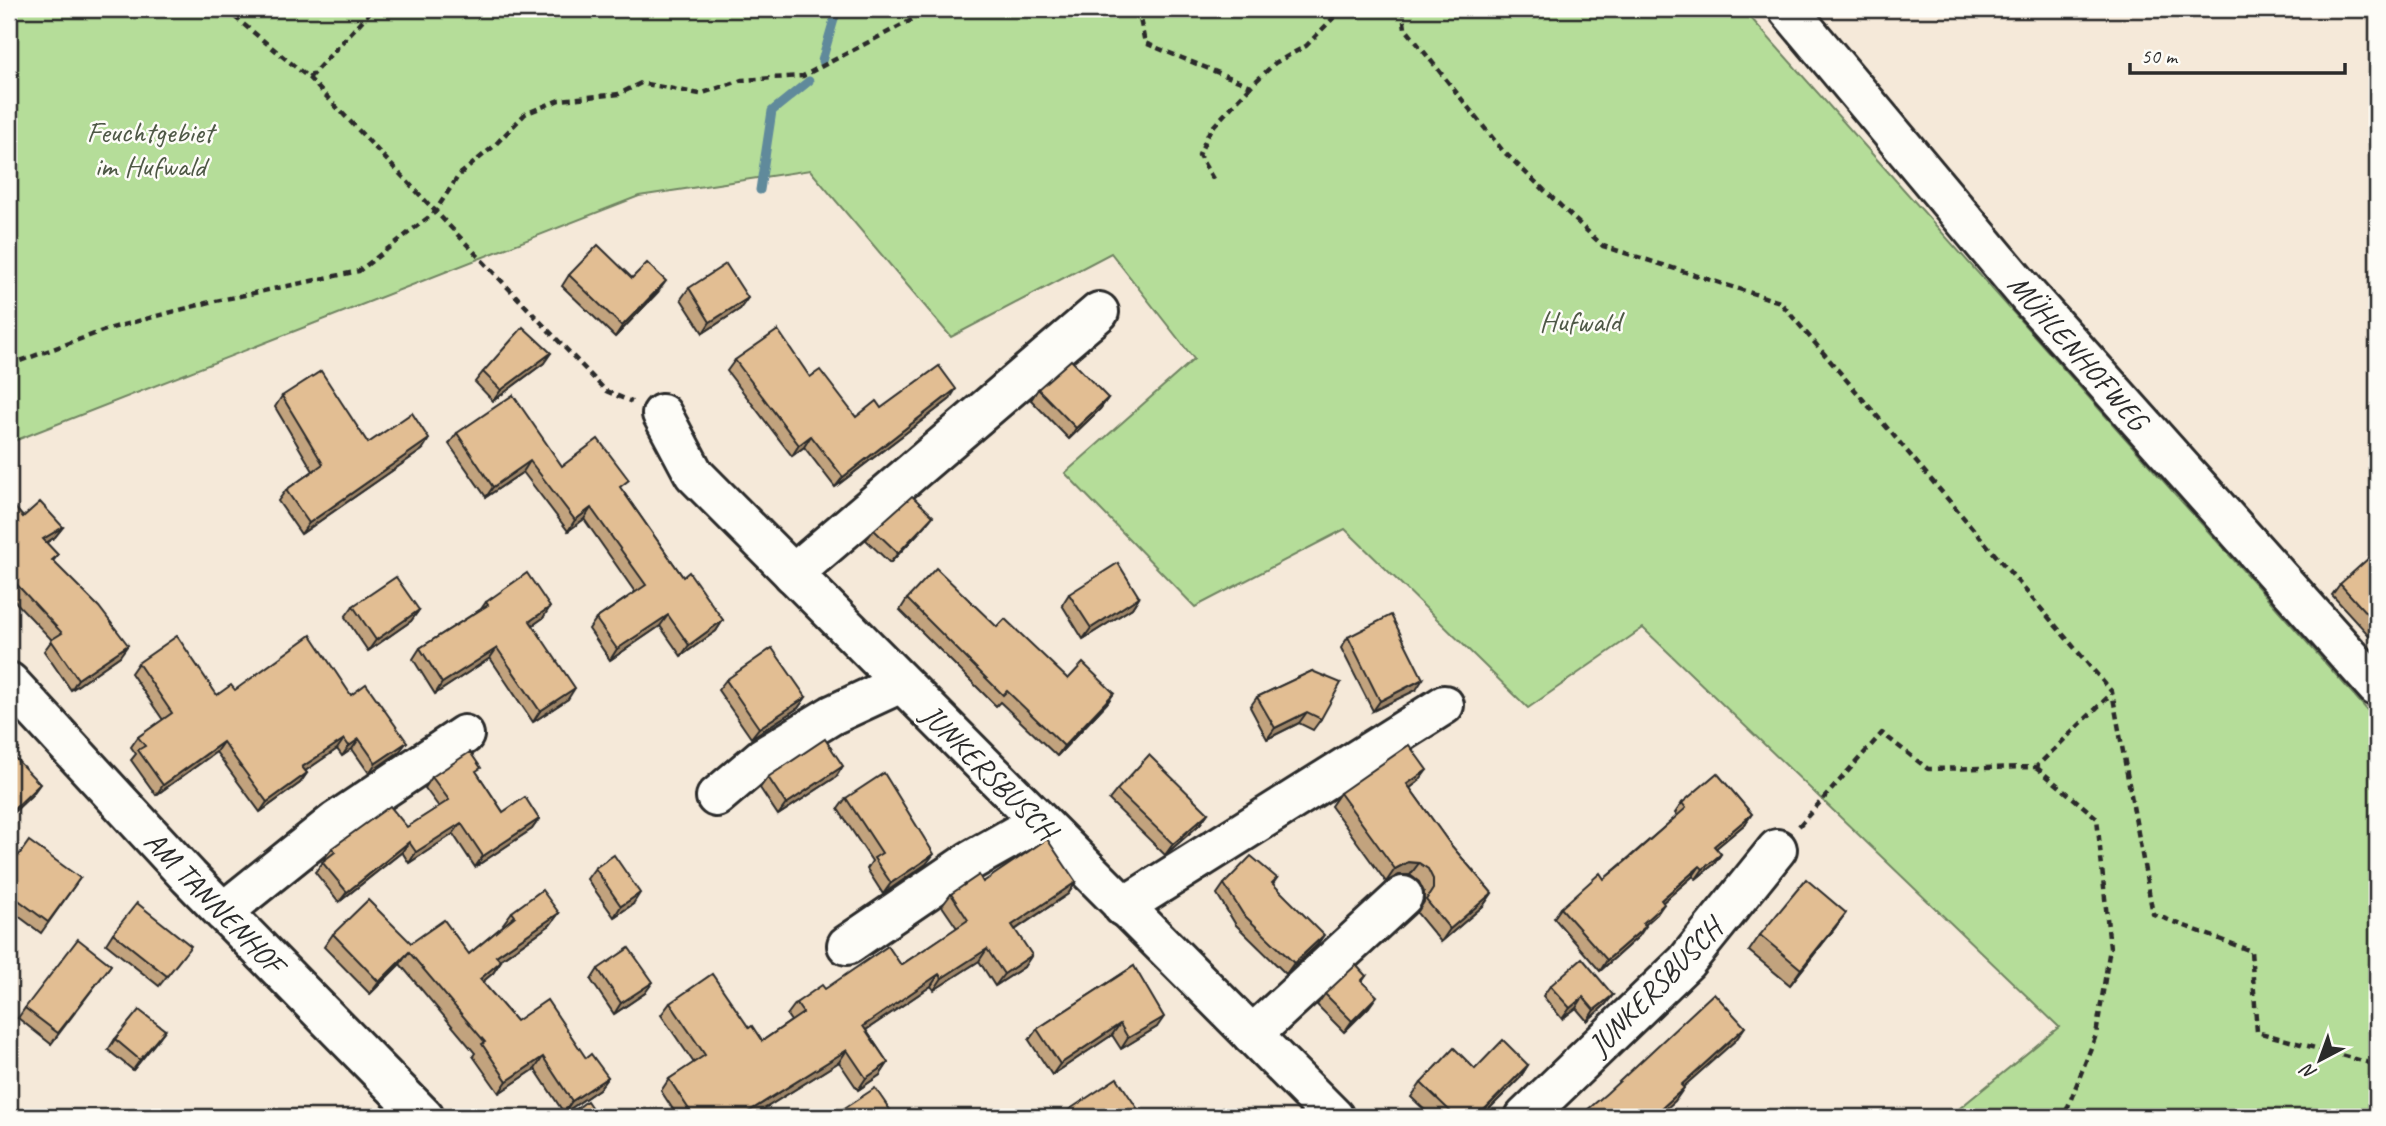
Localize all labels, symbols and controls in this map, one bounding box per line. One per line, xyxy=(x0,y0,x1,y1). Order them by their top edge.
scale bar xyxy=(2130,32,2346,76)
text: 50 m xyxy=(2141,43,2179,69)
park label: Feuchtgebiet im Hufwald xyxy=(87,113,218,185)
street label: MÜHLENHOFWEG xyxy=(2000,266,2158,440)
park label: Hufwald xyxy=(1539,302,1625,340)
street label: JUNKERSBUSCH xyxy=(912,695,1068,851)
street label: AM TANNENHOF xyxy=(136,823,296,986)
street label: JUNKERSBUSCH xyxy=(1579,907,1733,1065)
north arrow xyxy=(2284,1024,2354,1094)
text: N xyxy=(2295,1057,2322,1085)

